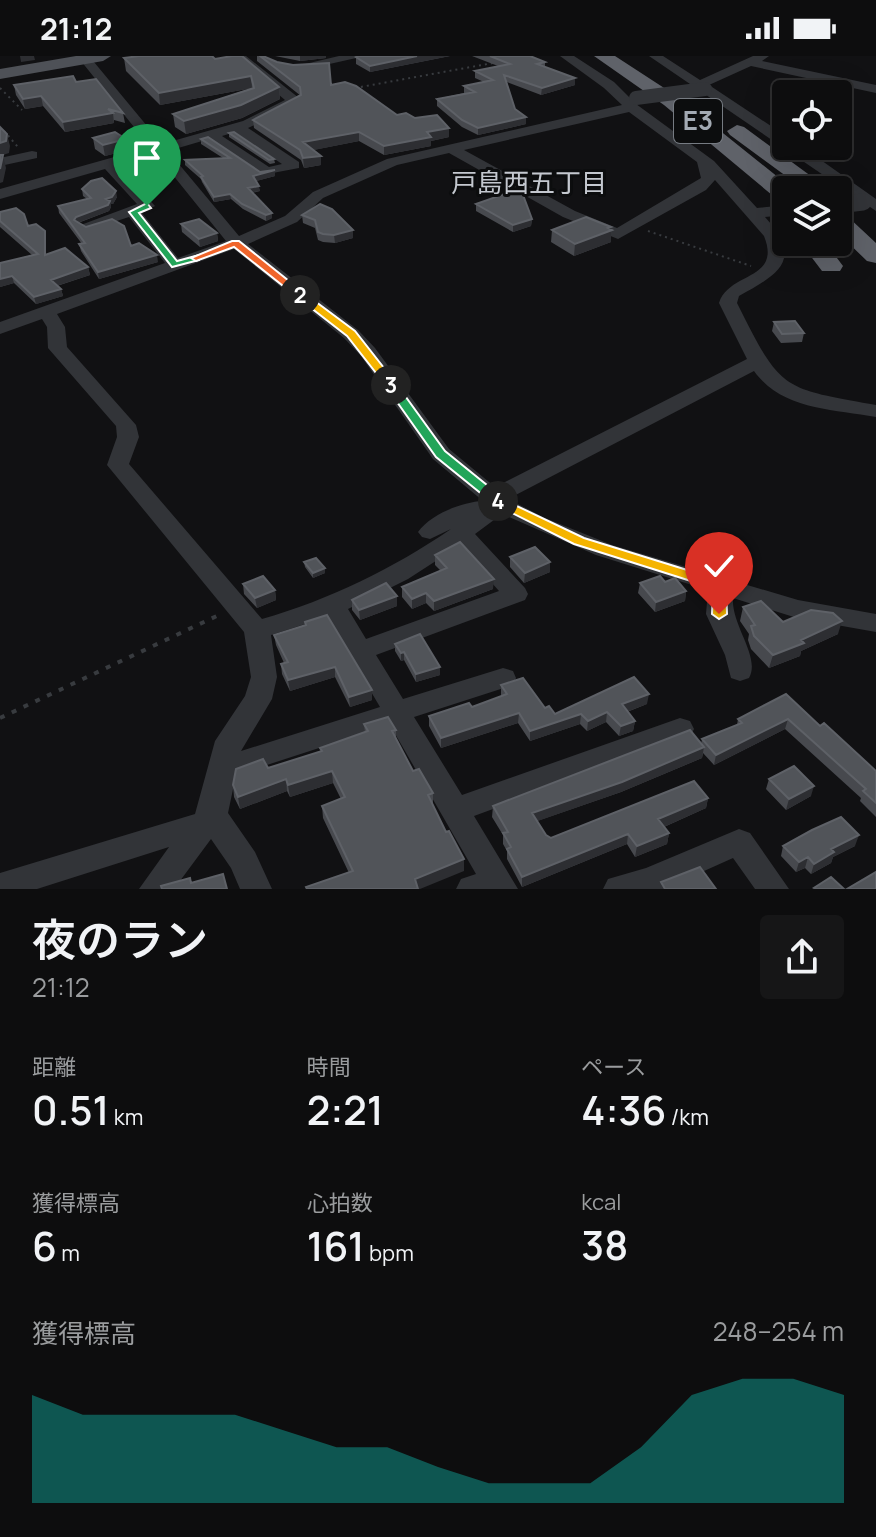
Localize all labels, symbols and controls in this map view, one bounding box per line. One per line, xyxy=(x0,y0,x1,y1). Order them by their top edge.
text: 21:12 xyxy=(40,8,112,49)
map controls xyxy=(772,80,852,256)
button: locate xyxy=(772,80,852,160)
road number: E3 xyxy=(674,99,722,143)
pin xyxy=(113,124,181,206)
icon: arrive xyxy=(125,136,169,180)
district label: 戸島西五丁目 xyxy=(451,164,607,200)
button: layers xyxy=(772,176,852,256)
pin: 2 xyxy=(280,275,320,315)
text: 2 xyxy=(293,280,307,310)
pin: 3 xyxy=(371,365,411,405)
text: 3 xyxy=(385,370,397,400)
pin: 4 xyxy=(478,481,518,521)
text: 4 xyxy=(491,486,505,516)
pin xyxy=(685,532,753,614)
icon: check xyxy=(697,544,741,588)
text: 夜のラン xyxy=(32,909,208,969)
button: share xyxy=(760,915,844,999)
text: 21:12 xyxy=(32,969,90,1005)
text: 距離 xyxy=(32,1052,76,1082)
text: 時間 xyxy=(307,1052,351,1082)
text: ペース xyxy=(581,1052,646,1082)
text: 0.51 xyxy=(32,1082,109,1137)
text: 2:21 xyxy=(307,1082,384,1137)
text: 4:36 xyxy=(581,1082,666,1137)
text: km xyxy=(109,1102,143,1132)
text: /km xyxy=(666,1102,709,1132)
text: kcal xyxy=(581,1187,621,1217)
text: 獲得標高 xyxy=(32,1188,120,1218)
text: 心拍数 xyxy=(307,1188,373,1218)
text: 38 xyxy=(581,1217,628,1272)
text: 6 xyxy=(32,1218,57,1273)
text: 161 xyxy=(307,1218,365,1273)
text: m xyxy=(57,1238,80,1268)
text: bpm xyxy=(365,1238,414,1268)
text: 248–254 m xyxy=(713,1313,844,1349)
text: 獲得標高 xyxy=(32,1315,136,1351)

